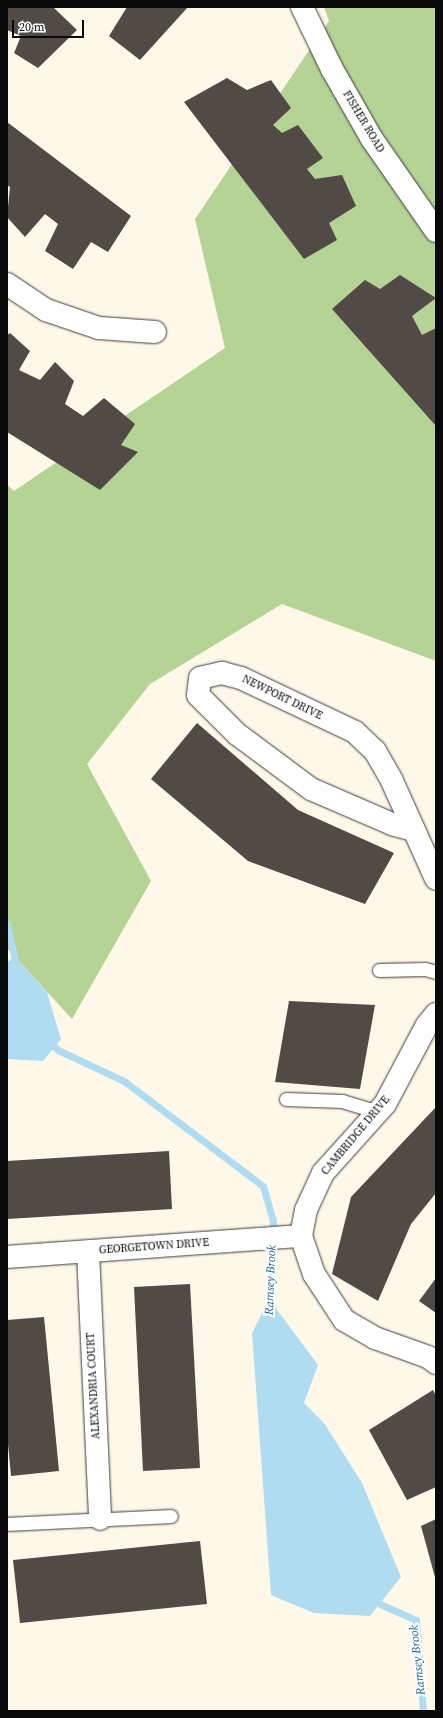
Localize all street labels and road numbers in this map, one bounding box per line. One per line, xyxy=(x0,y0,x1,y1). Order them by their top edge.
street label: FISHER ROAD xyxy=(339,89,387,155)
street label: NEWPORT DRIVE xyxy=(240,673,324,723)
street label: CAMBRIDGE DRIVE xyxy=(319,1094,393,1178)
street label: GEORGETOWN DRIVE xyxy=(98,1237,210,1257)
street label: ALEXANDRIA COURT xyxy=(85,1332,103,1440)

